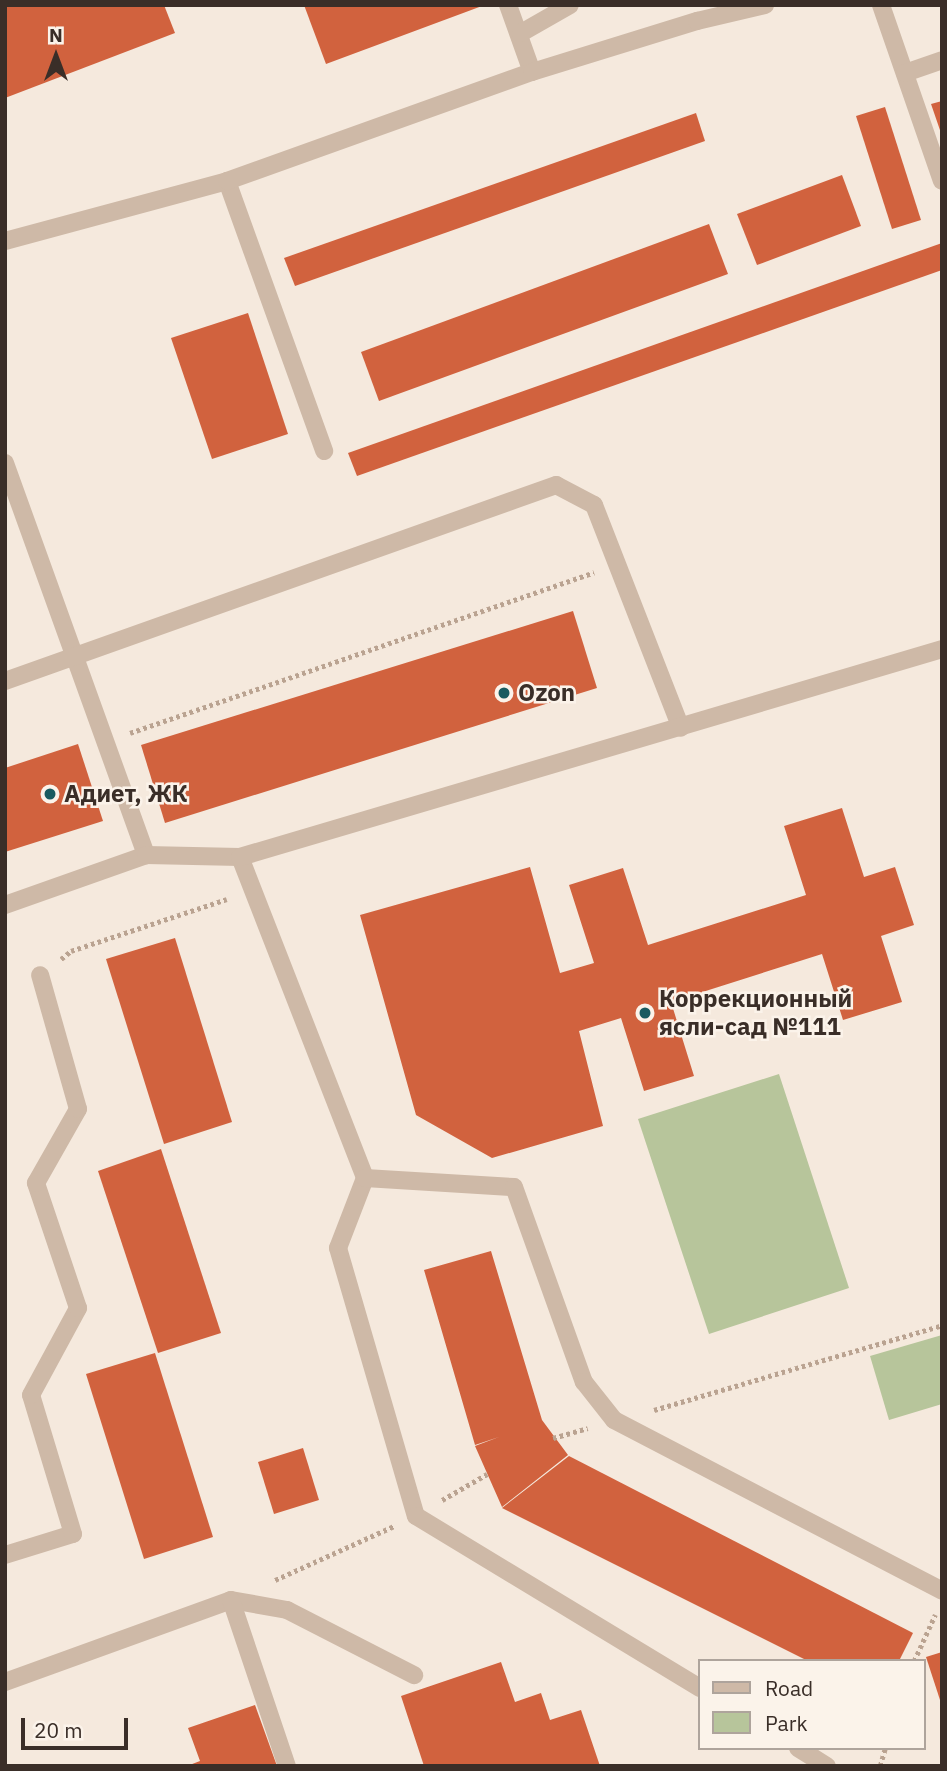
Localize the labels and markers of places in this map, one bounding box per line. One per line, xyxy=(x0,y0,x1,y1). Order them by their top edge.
place label: Ozon xyxy=(518,679,575,707)
marker: Ozon xyxy=(496,685,512,701)
place label: Адиет, ЖК xyxy=(64,780,188,808)
marker: Адиет, ЖК xyxy=(42,786,58,802)
place label: Коррекционный ясли-сад №111 xyxy=(659,985,852,1041)
marker: Коррекционный ясли-сад №111 xyxy=(637,1005,653,1021)

